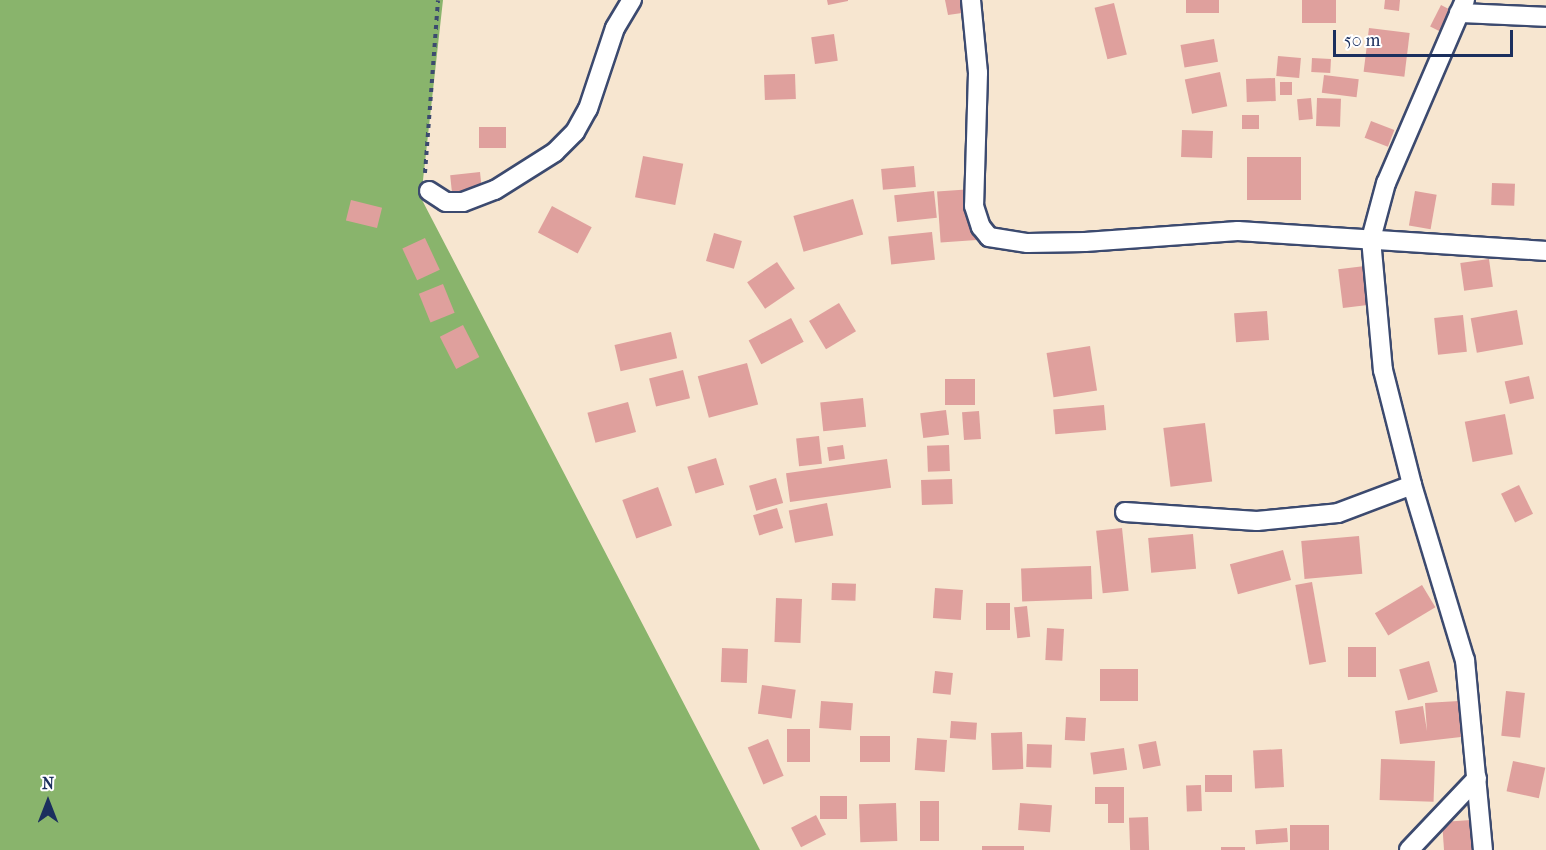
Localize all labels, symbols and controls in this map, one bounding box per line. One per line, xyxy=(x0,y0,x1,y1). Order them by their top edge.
scale bar xyxy=(1336,18,1516,56)
text: 50 m xyxy=(1344,30,1380,51)
north arrow xyxy=(18,772,78,832)
text: N xyxy=(42,774,54,793)

